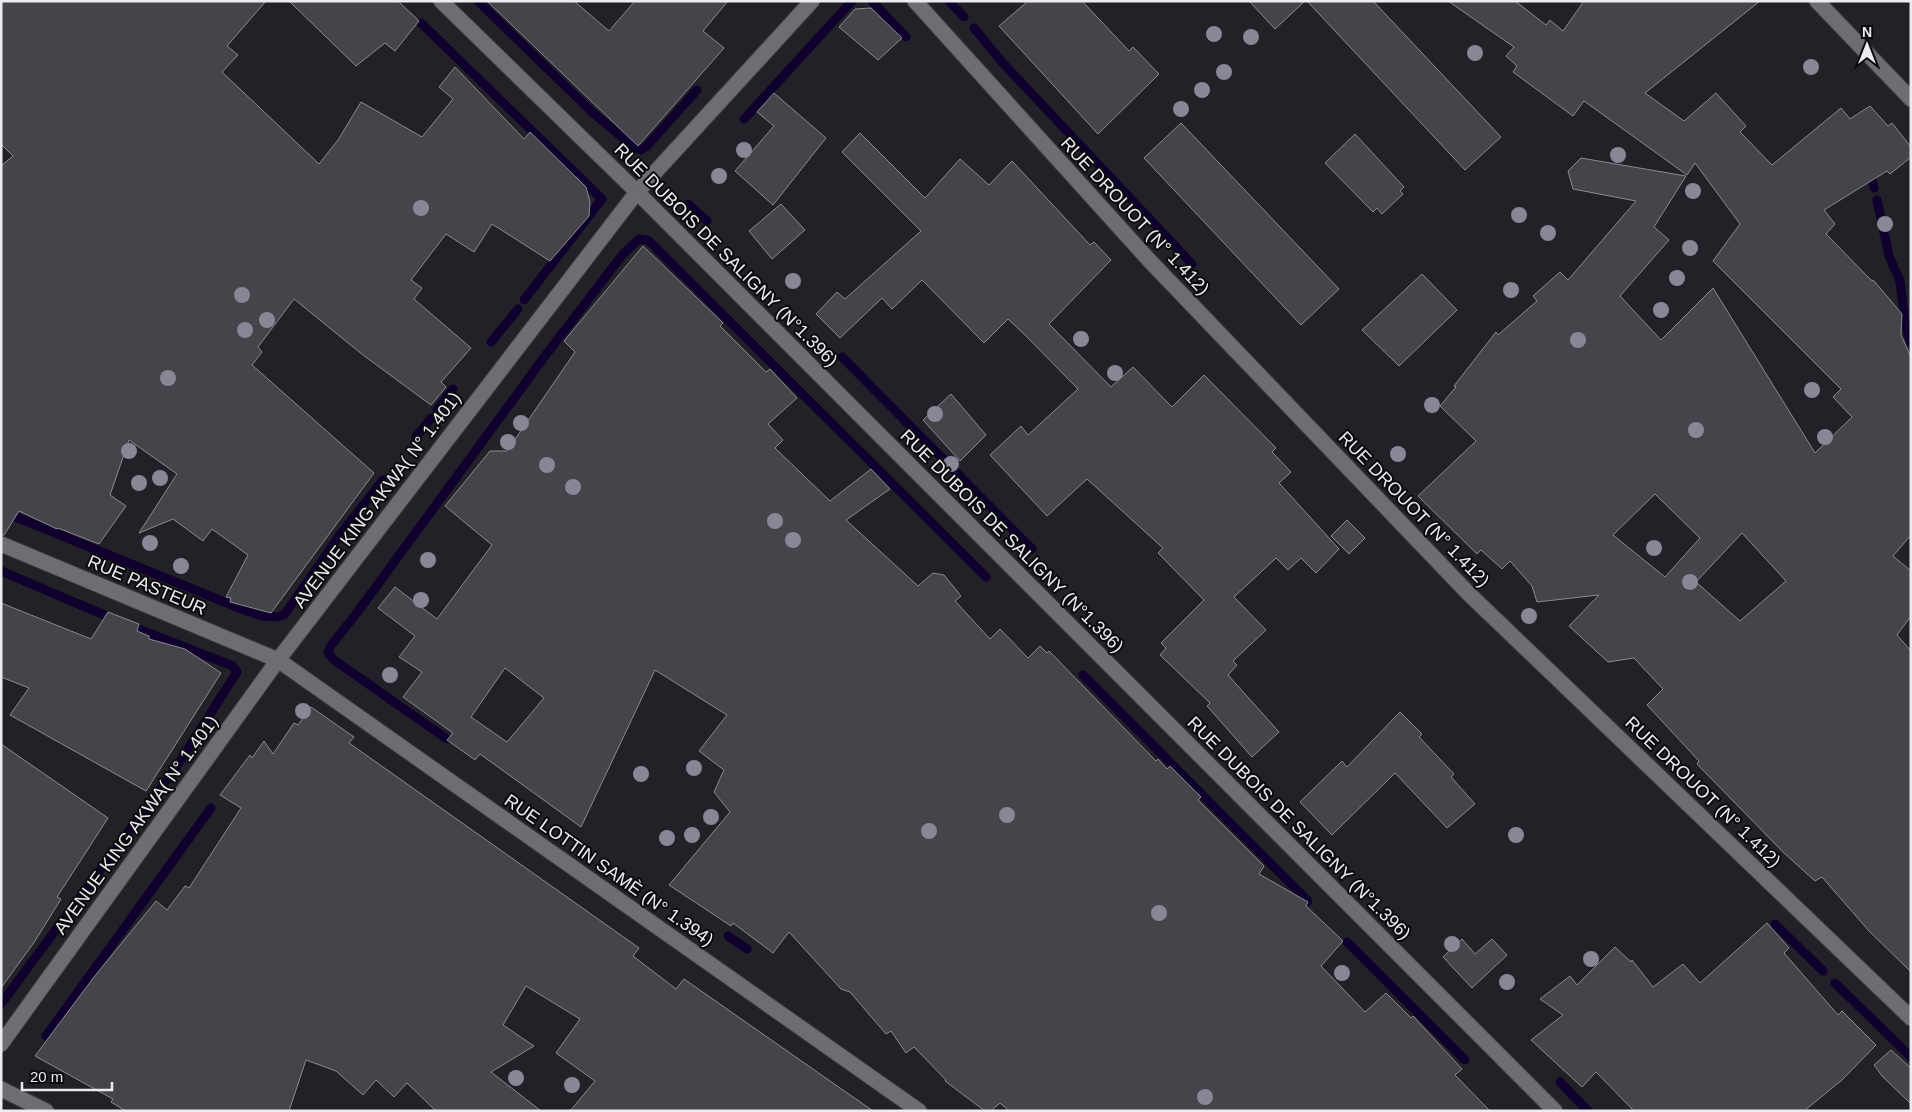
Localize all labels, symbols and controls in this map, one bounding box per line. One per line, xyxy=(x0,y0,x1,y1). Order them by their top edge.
north arrow xyxy=(1842,20,1892,70)
text: N xyxy=(1862,24,1872,40)
street label: RUE DROUOT (N° 1.412) xyxy=(1057,133,1213,299)
street label: RUE DUBOIS DE SALIGNY (N°1.396) xyxy=(610,139,842,371)
street label: AVENUE KING AKWA( N° 1.401) xyxy=(289,388,465,612)
street label: RUE DUBOIS DE SALIGNY (N°1.396) xyxy=(896,425,1128,657)
street label: RUE DROUOT (N° 1.412) xyxy=(1335,427,1493,591)
street label: RUE PASTEUR xyxy=(85,551,209,619)
street label: AVENUE KING AKWA( N° 1.401) xyxy=(50,712,222,938)
street label: RUE DUBOIS DE SALIGNY (N°1.396) xyxy=(1183,712,1415,944)
street label: RUE DROUOT (N° 1.412) xyxy=(1621,713,1785,871)
street label: RUE LOTTIN SAMÈ (N° 1.394) xyxy=(501,790,717,950)
scale bar xyxy=(22,1060,112,1092)
text: 20 m xyxy=(30,1068,63,1085)

